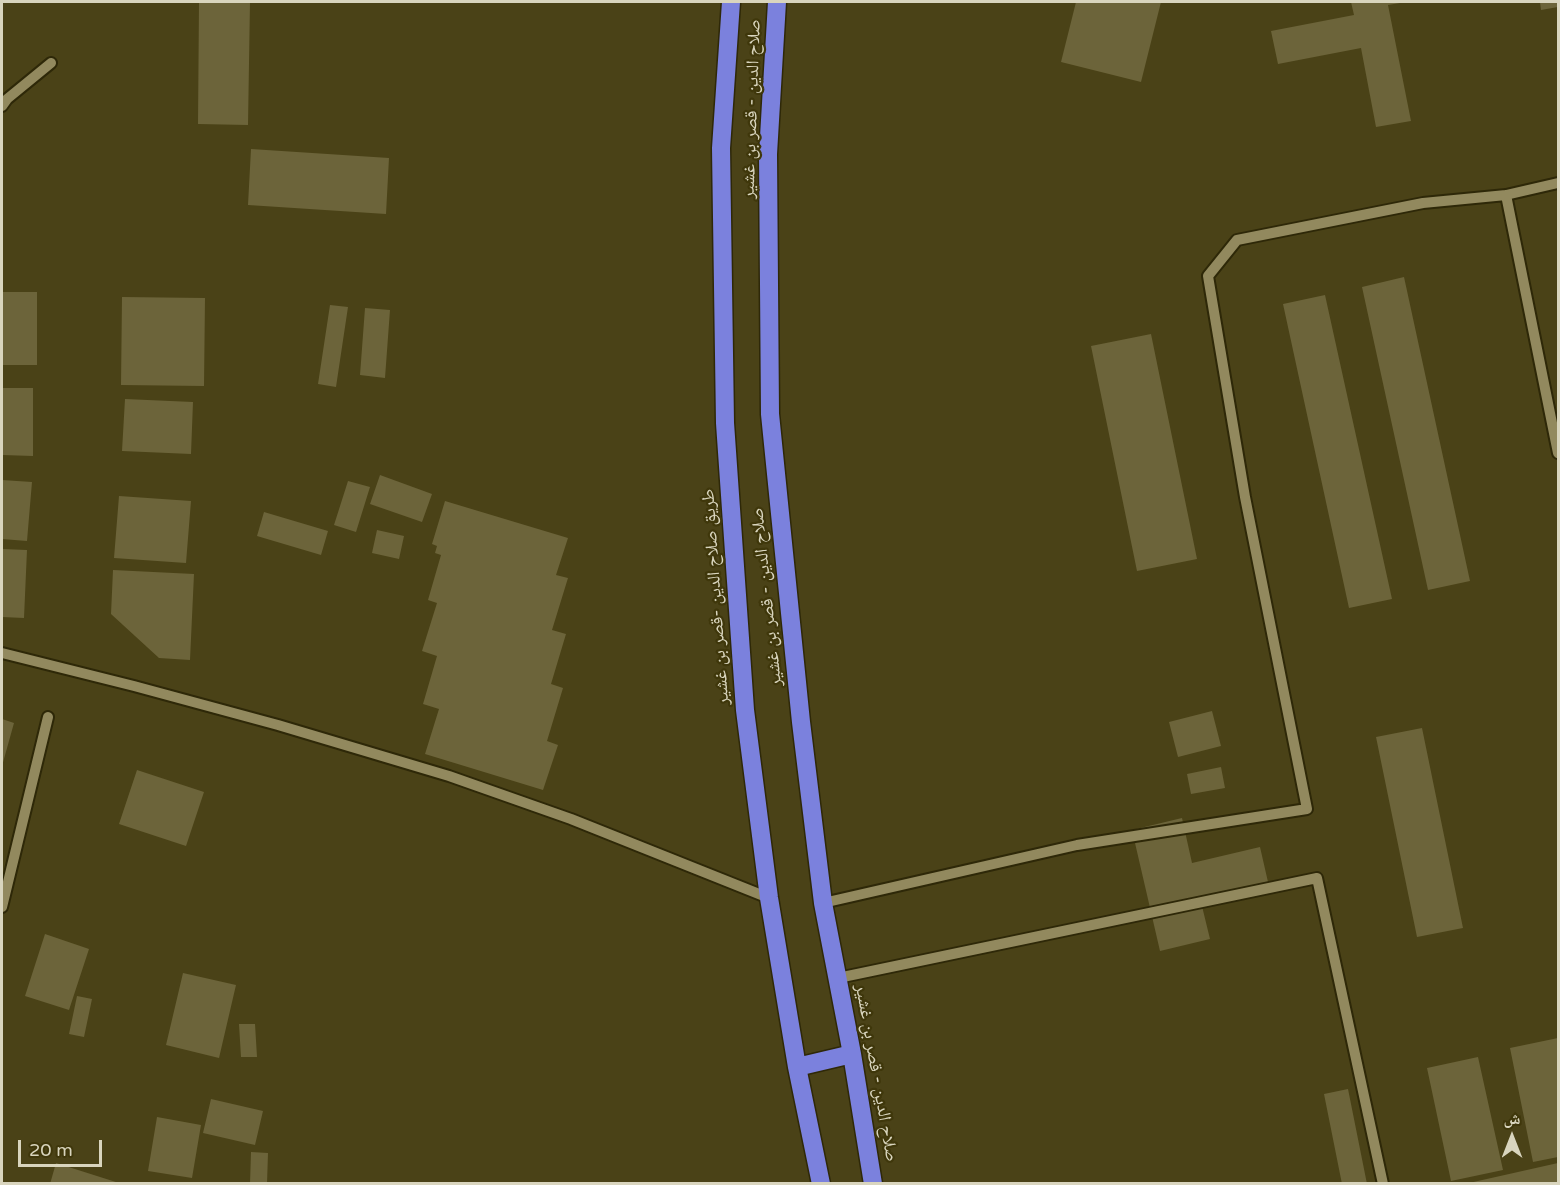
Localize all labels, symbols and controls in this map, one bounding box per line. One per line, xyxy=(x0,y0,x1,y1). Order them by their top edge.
street label: صلاح الدين - قصر بن غشير xyxy=(738,19,766,199)
street label: طريق صلاح الدين -قصر بن غشير xyxy=(698,488,734,706)
street label: صلاح الدين - قصر بن غشير xyxy=(747,506,787,688)
street label: صلاح الدين - قصر بن غشير xyxy=(850,983,902,1163)
north arrow xyxy=(1482,1107,1542,1167)
text: ش xyxy=(1504,1109,1520,1129)
scale bar xyxy=(21,1128,105,1166)
text: 20 m xyxy=(29,1139,73,1161)

